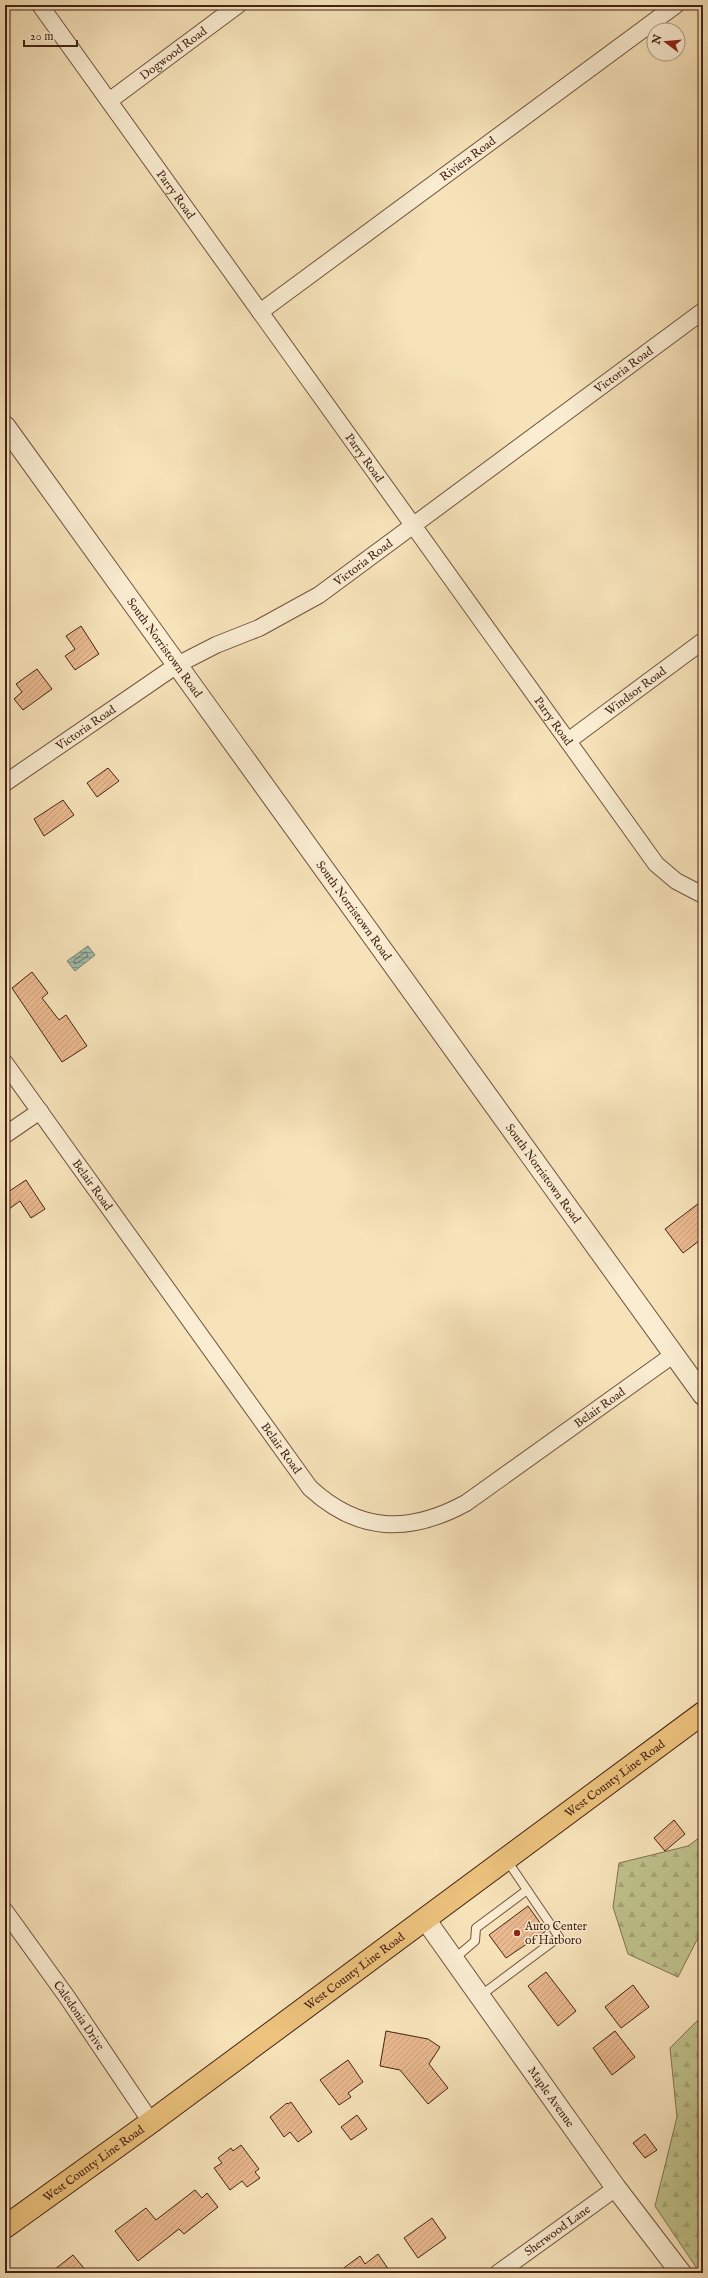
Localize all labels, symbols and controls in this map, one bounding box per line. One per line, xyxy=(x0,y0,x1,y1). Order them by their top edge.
scale bar xyxy=(24,22,77,48)
north arrow xyxy=(646,22,686,62)
street label: Dogwood Road xyxy=(137,23,210,83)
text: 20 m xyxy=(30,29,53,44)
text: N xyxy=(649,33,666,47)
street label: Riviera Road xyxy=(437,133,499,184)
street label: Parry Road xyxy=(153,167,199,222)
street label: Victoria Road xyxy=(590,343,656,397)
street label: Parry Road xyxy=(342,430,388,485)
street label: Victoria Road xyxy=(330,535,396,590)
street label: South Norristown Road xyxy=(124,595,206,701)
street label: Windsor Road xyxy=(602,663,669,719)
street label: Parry Road xyxy=(531,694,576,749)
street label: Victoria Road xyxy=(52,701,119,754)
street label: South Norristown Road xyxy=(313,858,395,964)
street label: South Norristown Road xyxy=(502,1121,585,1227)
street label: Belair Road xyxy=(69,1156,116,1214)
street label: Belair Road xyxy=(571,1384,629,1431)
street label: Belair Road xyxy=(258,1420,305,1477)
street label: West County Line Road xyxy=(562,1736,668,1820)
place label: Auto Center of Hatboro xyxy=(524,1919,588,1948)
marker: Auto Center of Hatboro xyxy=(512,1928,522,1938)
street label: West County Line Road xyxy=(301,1929,408,2013)
street label: Caledonia Drive xyxy=(50,1978,108,2053)
street label: Maple Avenue xyxy=(525,2063,578,2130)
street label: West County Line Road xyxy=(40,2122,147,2205)
street label: Sherwood Lane xyxy=(521,2201,594,2259)

